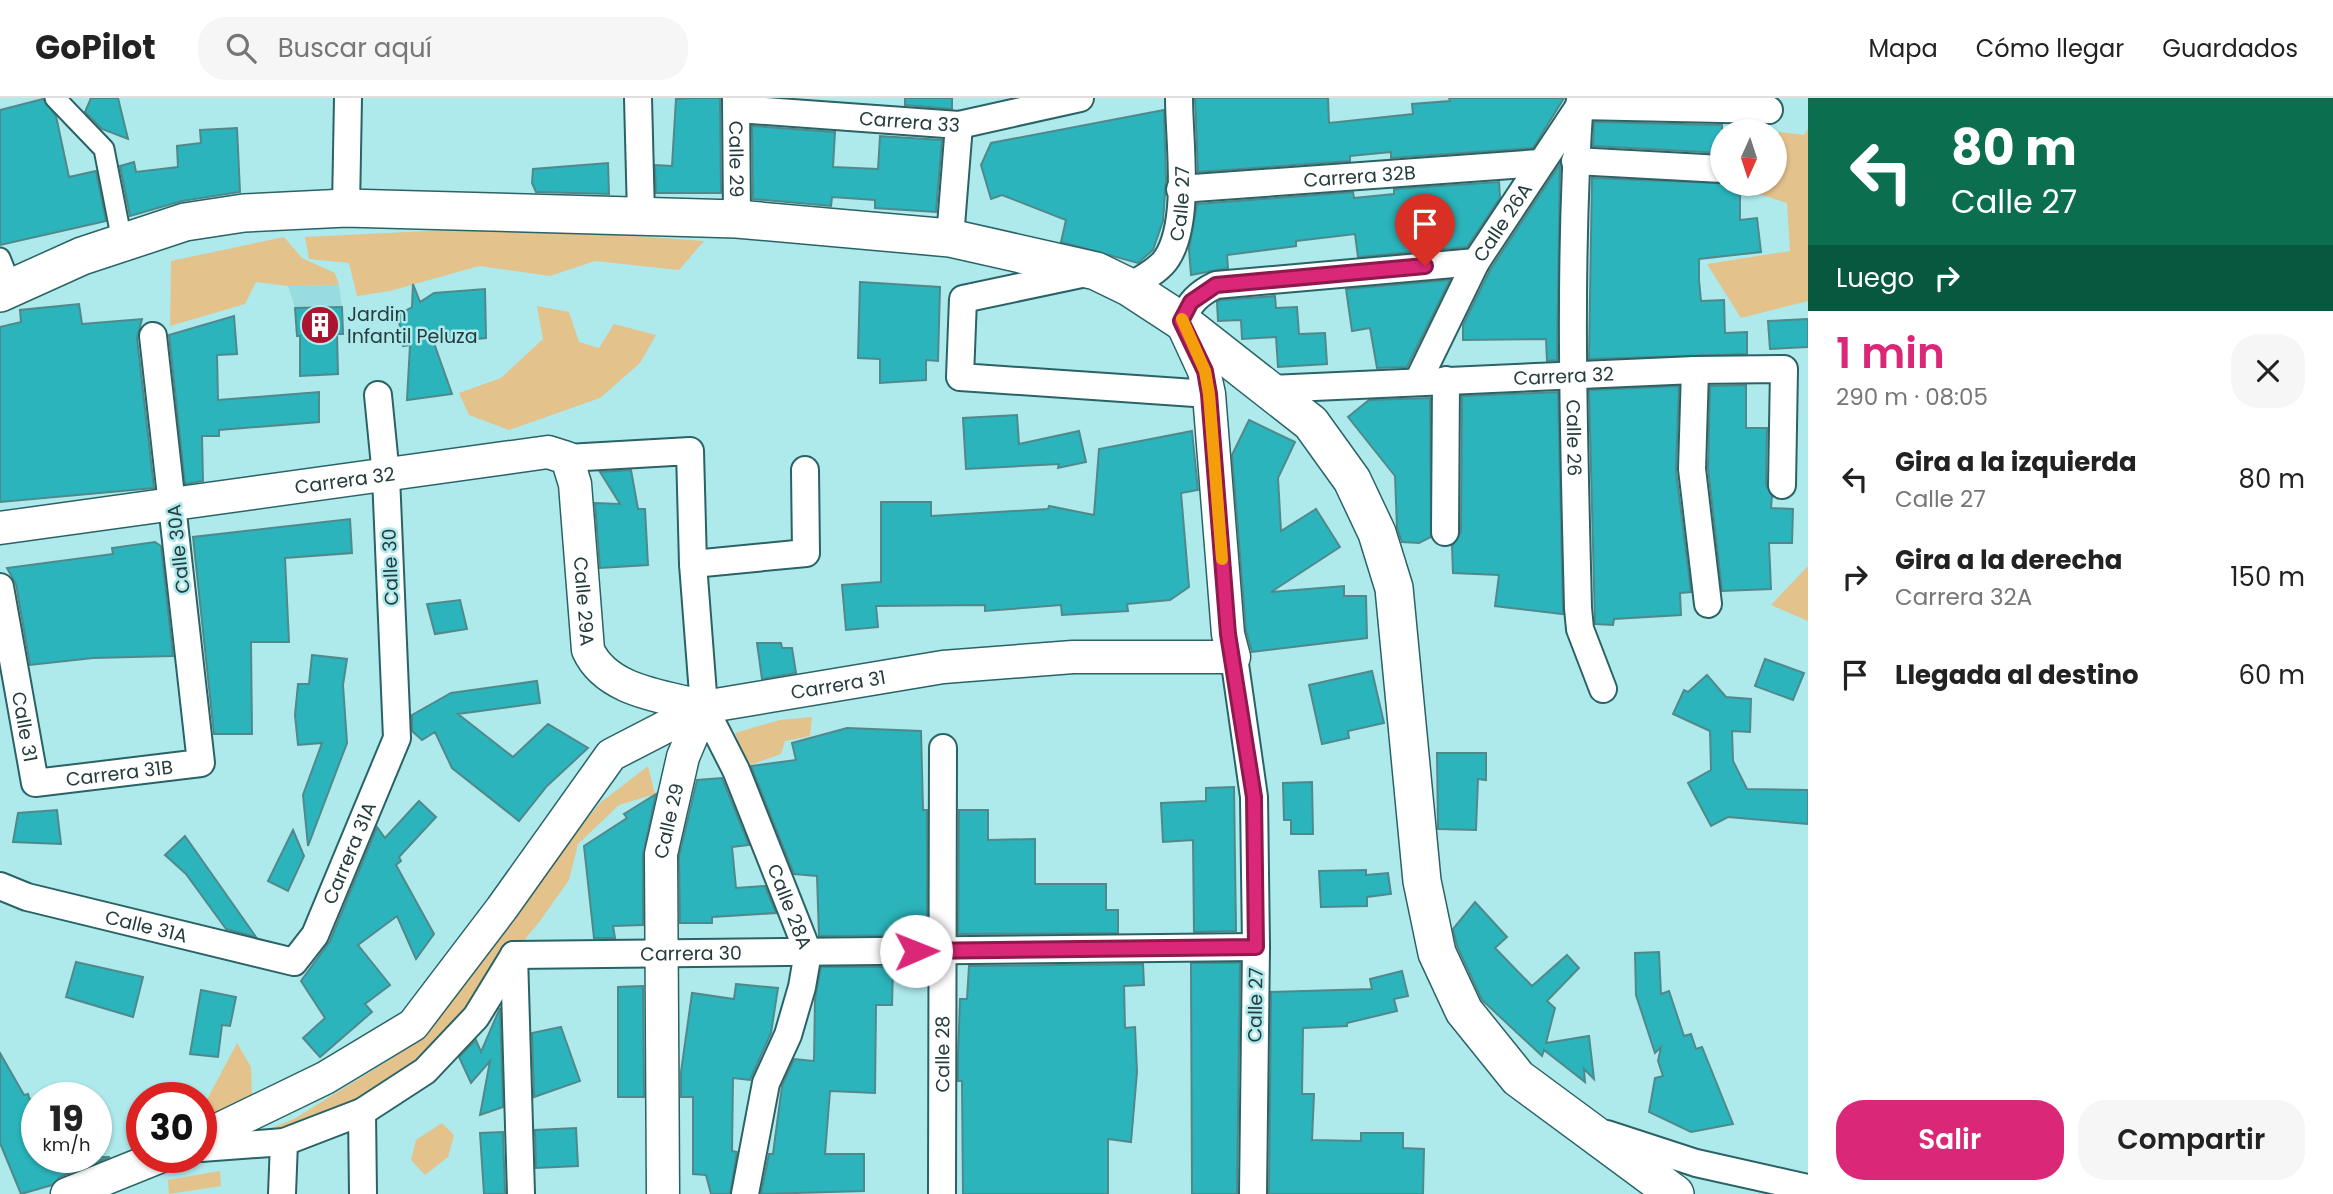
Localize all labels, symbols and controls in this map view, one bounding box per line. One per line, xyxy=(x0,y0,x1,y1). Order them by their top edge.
search box xyxy=(198,17,688,80)
text: GoPilot xyxy=(35,24,156,71)
icon: search xyxy=(222,29,260,67)
text: Buscar aquí xyxy=(278,30,432,66)
text: Mapa xyxy=(1868,32,1938,65)
text: Cómo llegar xyxy=(1976,32,2124,65)
text: Guardados xyxy=(2162,32,2298,65)
street label: Carrera 33 xyxy=(858,105,961,139)
text: 80 m xyxy=(1951,114,2077,182)
north arrow xyxy=(1710,119,1787,196)
map controls xyxy=(1710,119,1787,196)
street label: Calle 29 xyxy=(722,121,750,197)
icon: left xyxy=(1836,126,1927,217)
street label: Carrera 32B xyxy=(1303,159,1417,194)
street label: Calle 27 xyxy=(1163,166,1196,244)
street label: Calle 26A xyxy=(1467,178,1539,267)
text: Calle 27 xyxy=(1951,179,2077,224)
pin xyxy=(1395,194,1455,266)
icon: arrive xyxy=(1406,205,1444,243)
icon: right xyxy=(1928,259,1966,297)
text: Luego xyxy=(1836,260,1914,296)
place label: Jardin Infantil Peluza xyxy=(347,301,478,350)
building icon: Jardin Infantil Peluza xyxy=(299,304,341,346)
text: 1 min xyxy=(1836,324,1945,383)
button: close xyxy=(2231,334,2305,408)
street label: Carrera 32 xyxy=(1513,361,1615,392)
text: 290 m · 08:05 xyxy=(1836,381,1988,413)
street label: Calle 26 xyxy=(1559,399,1588,477)
text: Gira a la izquierda xyxy=(1895,444,2137,480)
street label: Carrera 32 xyxy=(293,460,397,501)
icon: left xyxy=(1836,460,1874,498)
text: 80 m xyxy=(2239,461,2305,497)
text: Calle 27 xyxy=(1895,483,1986,515)
street label: Calle 30A xyxy=(160,503,197,595)
street label: Calle 30 xyxy=(376,528,405,606)
text: Gira a la derecha xyxy=(1895,542,2123,578)
street label: Calle 29A xyxy=(567,556,601,647)
icon: right xyxy=(1836,558,1874,596)
text: 150 m xyxy=(2230,559,2305,595)
text: Carrera 32A xyxy=(1895,581,2032,613)
icon: arrive xyxy=(1836,656,1874,694)
text: Llegada al destino xyxy=(1895,657,2139,693)
text: 60 m xyxy=(2238,657,2305,693)
street label: Carrera 31 xyxy=(789,664,888,706)
street label: Calle 31 xyxy=(5,690,44,764)
street label: Carrera 31B xyxy=(64,754,174,793)
street label: Calle 29 xyxy=(647,781,691,861)
street label: Carrera 31A xyxy=(316,798,383,909)
street label: Calle 28A xyxy=(760,860,819,953)
street label: Calle 31A xyxy=(102,904,190,950)
position arrow xyxy=(879,914,953,988)
street label: Carrera 30 xyxy=(640,940,742,968)
street label: Calle 27 xyxy=(1241,967,1270,1043)
street label: Calle 28 xyxy=(929,1016,956,1092)
speed limit sign: 30 xyxy=(126,1082,217,1173)
text: 19 xyxy=(49,1094,84,1143)
button: Salir xyxy=(1836,1100,2064,1180)
button: Compartir xyxy=(2078,1100,2305,1180)
text: km/h xyxy=(43,1132,90,1157)

